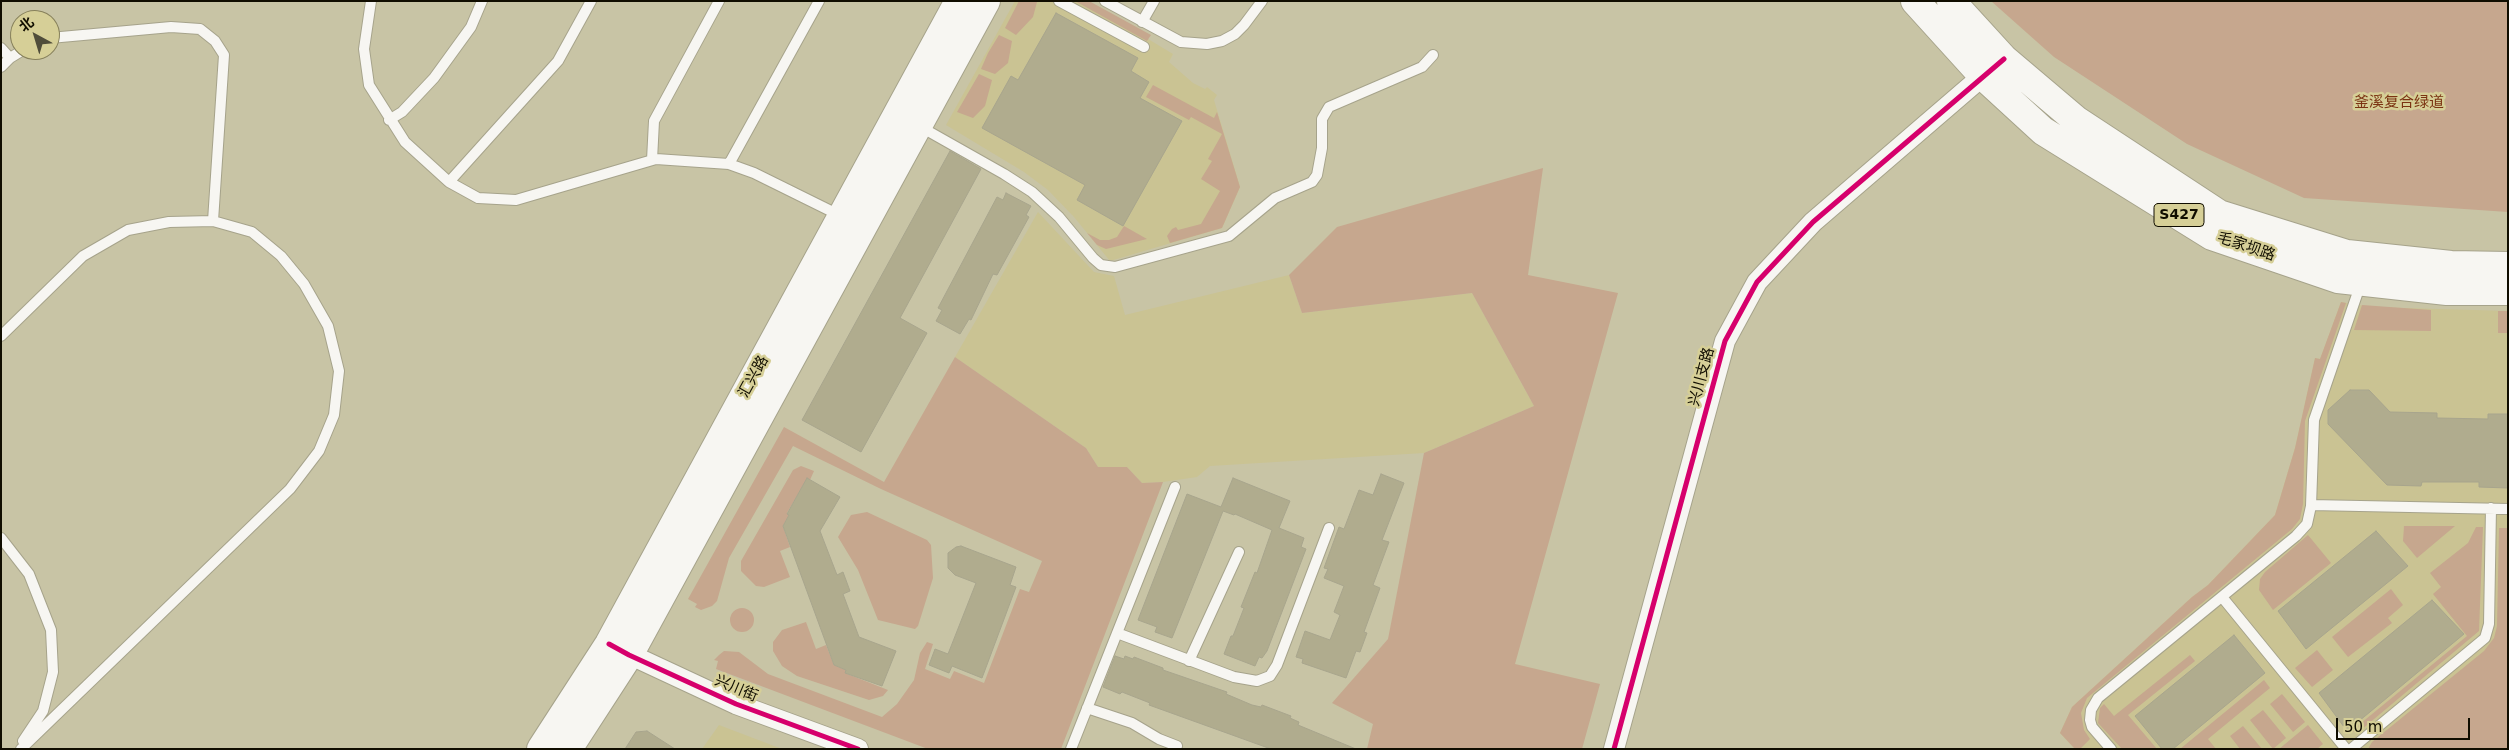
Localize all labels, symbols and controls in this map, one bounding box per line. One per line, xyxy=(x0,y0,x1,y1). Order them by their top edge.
north arrow xyxy=(10,10,60,60)
text: 北 xyxy=(16,13,37,35)
park label: 釜溪复合绿道 xyxy=(2354,94,2444,112)
road number: S427 xyxy=(2154,204,2204,226)
street label: 毛家坝路 xyxy=(2215,229,2277,265)
street label: 兴川支路 xyxy=(1686,346,1718,408)
street label: 汇兴路 xyxy=(735,353,773,401)
street label: 兴川街 xyxy=(712,672,760,706)
scale bar xyxy=(2339,708,2473,740)
text: 50 m xyxy=(2344,718,2382,736)

